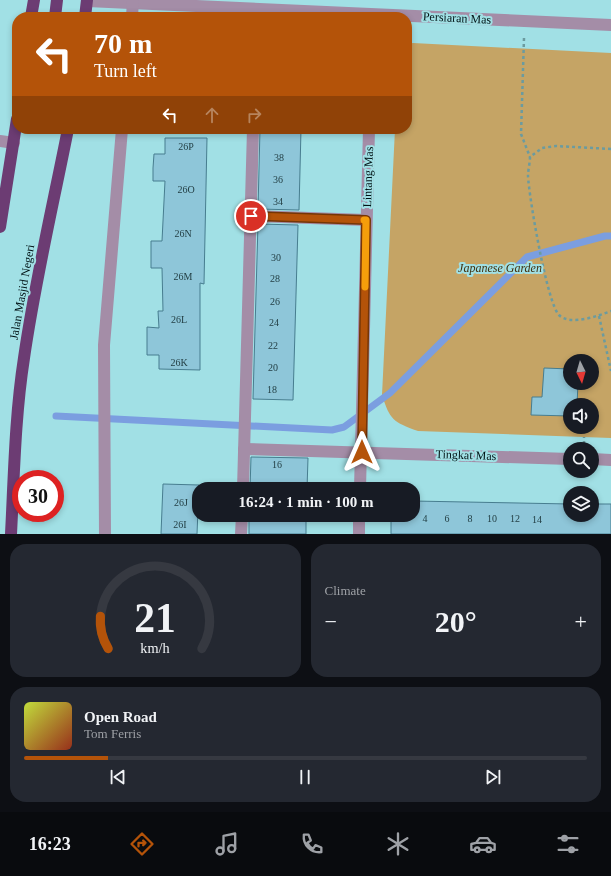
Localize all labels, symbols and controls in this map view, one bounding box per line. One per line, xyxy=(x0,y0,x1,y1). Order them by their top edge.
street label: Persiaran Mas xyxy=(423,9,492,27)
icon: left xyxy=(28,28,80,80)
text: 70 m xyxy=(94,28,152,59)
text: Turn left xyxy=(94,61,157,81)
icon: left xyxy=(159,104,181,126)
icon: ahead xyxy=(201,104,223,126)
icon: right xyxy=(243,104,265,126)
house number: 26P xyxy=(178,141,194,152)
street label: Lintang Mas xyxy=(360,146,376,208)
house number: 38 xyxy=(274,152,284,163)
house number: 36 xyxy=(273,174,283,185)
house number: 26O xyxy=(177,184,195,195)
house number: 34 xyxy=(273,196,283,207)
pin xyxy=(234,199,268,233)
icon: arrive xyxy=(240,205,262,227)
house number: 26N xyxy=(174,228,192,239)
street label: Jalan Masjid Negeri xyxy=(7,243,37,341)
house number: 30 xyxy=(271,252,281,263)
park label: Japanese Garden xyxy=(458,261,542,275)
house number: 26M xyxy=(174,271,193,282)
house number: 28 xyxy=(270,273,280,284)
house number: 26 xyxy=(270,296,280,307)
house number: 26L xyxy=(171,314,187,325)
house number: 24 xyxy=(269,317,279,328)
house number: 22 xyxy=(268,340,278,351)
north arrow xyxy=(563,354,599,390)
map controls xyxy=(563,354,599,522)
house number: 26K xyxy=(170,357,188,368)
house number: 20 xyxy=(268,362,278,373)
house number: 18 xyxy=(267,384,277,395)
button: sound xyxy=(563,398,599,434)
position arrow xyxy=(341,431,383,473)
button: search xyxy=(563,442,599,478)
street label: Tingkat Mas xyxy=(435,447,497,463)
house number: 16 xyxy=(272,459,282,470)
speed limit sign: 30 xyxy=(12,470,64,522)
button: layers xyxy=(563,486,599,522)
text: 16:24 · 1 min · 100 m xyxy=(239,494,374,510)
house number: 26J xyxy=(174,497,188,508)
house number: 4 xyxy=(423,513,428,524)
house number: 6 xyxy=(445,513,450,524)
house number: 8 xyxy=(468,513,473,524)
house number: 10 xyxy=(487,513,497,524)
house number: 12 xyxy=(510,513,520,524)
house number: 14 xyxy=(532,514,542,525)
house number: 26I xyxy=(173,519,187,530)
text: Climate xyxy=(325,583,366,598)
text: 21 xyxy=(134,594,176,640)
text: 20° xyxy=(435,605,477,638)
text: − xyxy=(325,609,337,634)
text: + xyxy=(575,609,587,634)
text: km/h xyxy=(141,639,170,655)
text: Open Road xyxy=(84,709,157,725)
text: Tom Ferris xyxy=(84,726,141,741)
icon: previous xyxy=(107,766,129,788)
icon: pause xyxy=(294,766,316,788)
icon: next xyxy=(482,766,504,788)
icon: directions xyxy=(128,830,156,858)
icon: music xyxy=(213,830,241,858)
icon: phone xyxy=(298,830,326,858)
icon: climate xyxy=(384,830,412,858)
icon: car xyxy=(469,830,497,858)
icon: filters xyxy=(554,830,582,858)
text: 16:23 xyxy=(29,834,71,854)

